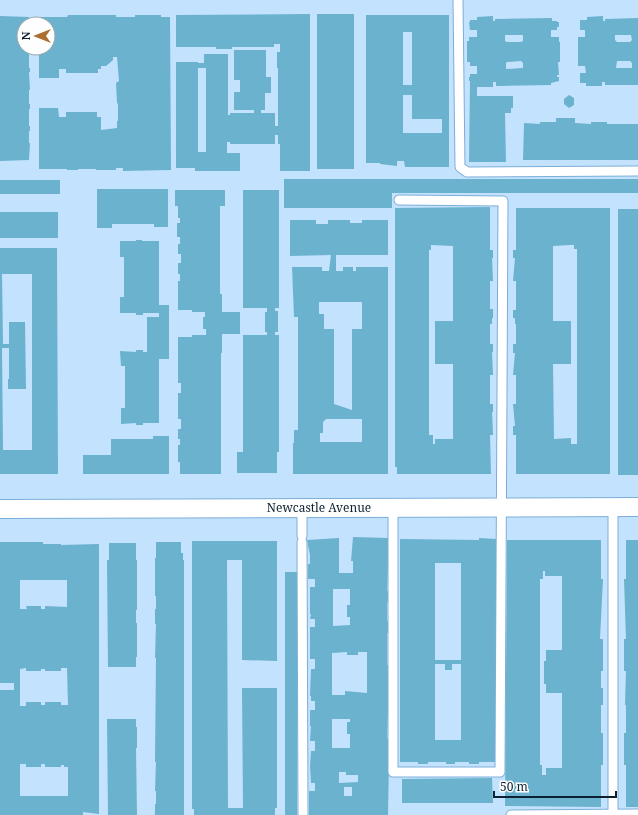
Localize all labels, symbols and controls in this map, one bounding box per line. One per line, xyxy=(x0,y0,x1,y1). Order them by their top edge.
north arrow xyxy=(16,16,56,56)
text: N xyxy=(18,31,33,40)
street label: Newcastle Avenue xyxy=(267,499,371,516)
scale bar xyxy=(494,773,616,799)
text: 50 m xyxy=(500,778,528,795)

